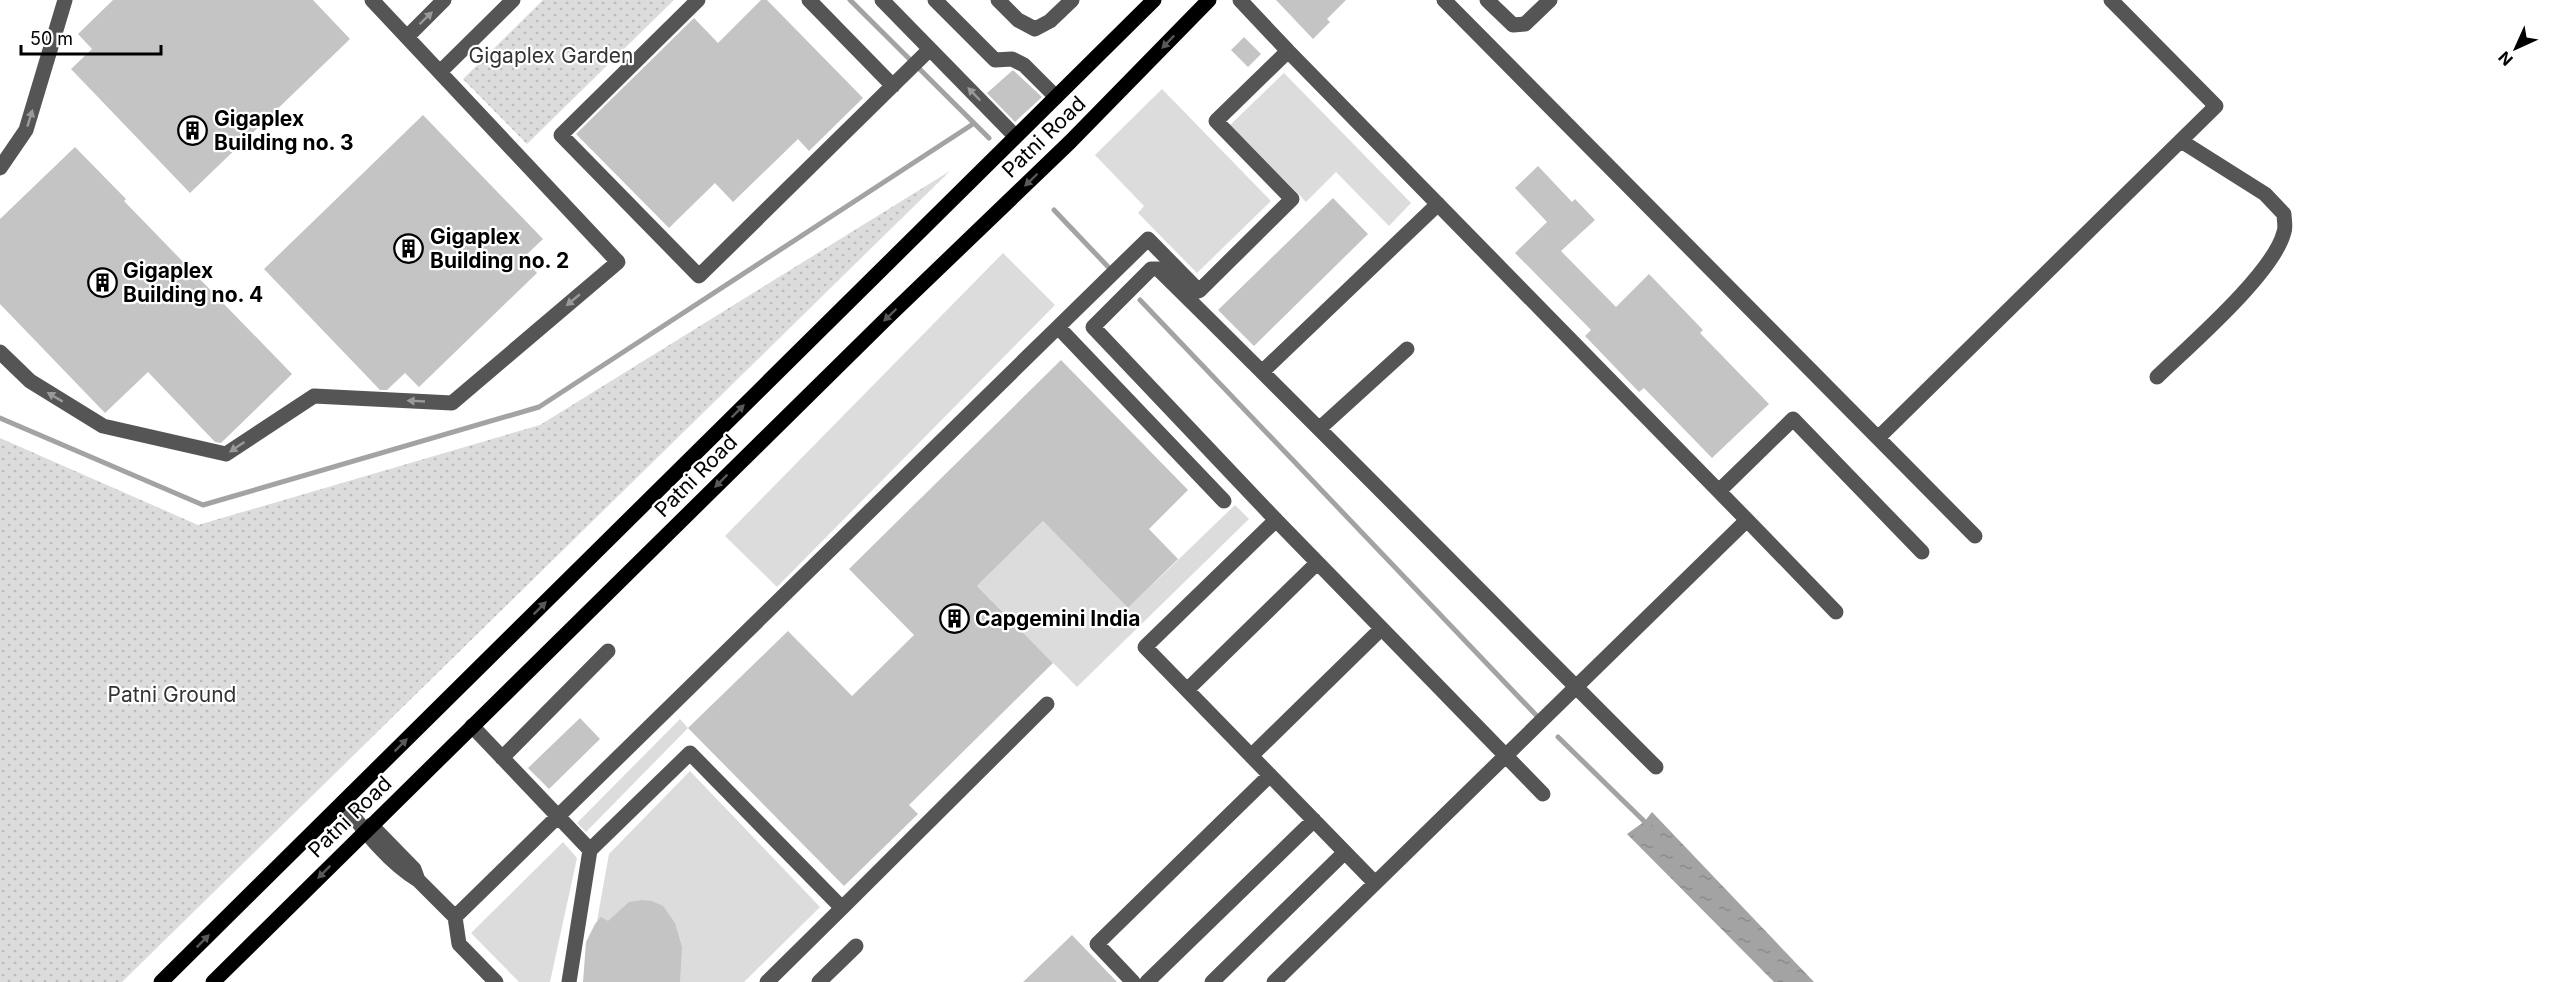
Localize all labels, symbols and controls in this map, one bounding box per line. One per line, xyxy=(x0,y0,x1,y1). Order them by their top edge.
one-way arrow xyxy=(418,12,432,26)
scale bar xyxy=(21,18,160,56)
north arrow xyxy=(2486,18,2546,78)
text: 50 m xyxy=(30,28,73,49)
one-way arrow xyxy=(1162,34,1176,48)
park label: Gigaplex Garden xyxy=(468,43,634,68)
text: N xyxy=(2494,47,2517,70)
one-way arrow xyxy=(967,87,981,102)
street label: Patni Road xyxy=(997,91,1091,182)
place label: Gigaplex Building no. 3 xyxy=(214,106,353,155)
one-way arrow xyxy=(26,109,35,127)
building icon: Gigaplex Building no. 3 xyxy=(177,115,209,147)
one-way arrow xyxy=(1023,173,1038,187)
place label: Gigaplex Building no. 2 xyxy=(430,224,569,273)
building icon: Gigaplex Building no. 2 xyxy=(393,233,425,265)
place label: Gigaplex Building no. 4 xyxy=(123,258,263,307)
building icon: Gigaplex Building no. 4 xyxy=(86,267,118,299)
one-way arrow xyxy=(566,293,581,306)
one-way arrow xyxy=(882,308,897,322)
one-way arrow xyxy=(47,391,63,402)
one-way arrow xyxy=(407,396,426,405)
one-way arrow xyxy=(730,405,744,419)
street label: Patni Road xyxy=(649,429,742,522)
one-way arrow xyxy=(229,441,245,453)
one-way arrow xyxy=(715,474,729,488)
one-way arrow xyxy=(533,602,547,616)
building icon: Capgemini India xyxy=(938,603,970,635)
place label: Capgemini India xyxy=(975,606,1140,631)
park label: Patni Ground xyxy=(108,682,236,707)
one-way arrow xyxy=(394,738,409,752)
street label: Patni Road xyxy=(303,771,397,862)
one-way arrow xyxy=(317,865,331,879)
one-way arrow xyxy=(195,934,210,948)

